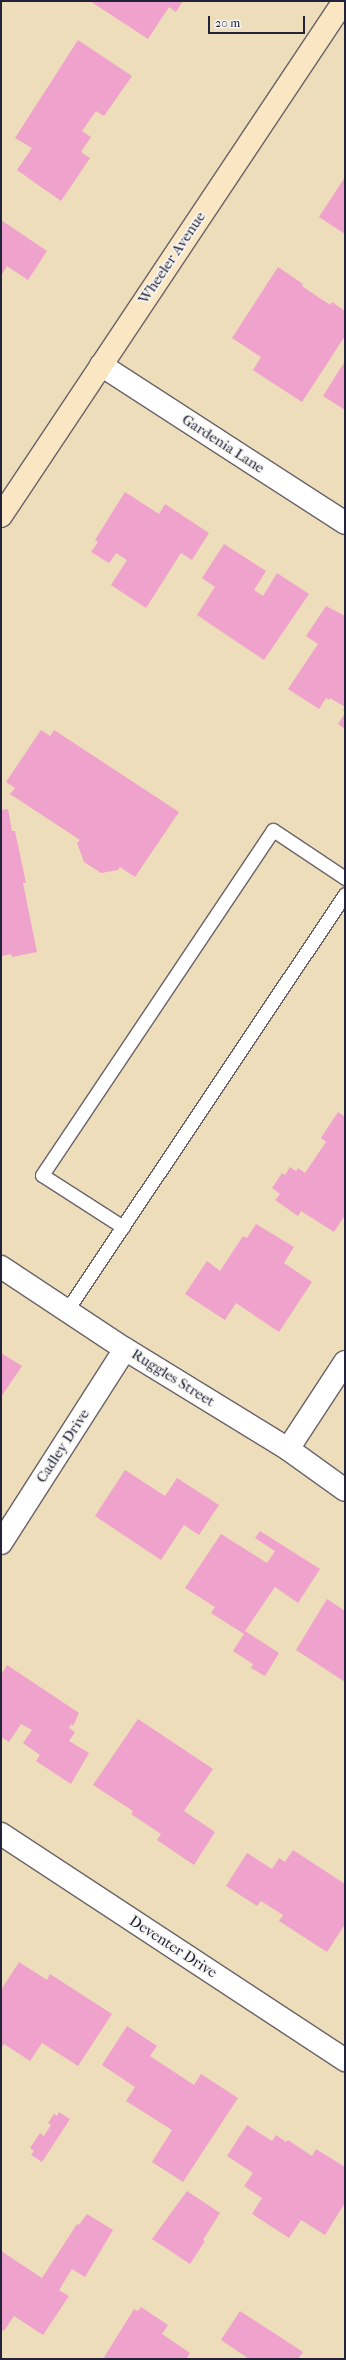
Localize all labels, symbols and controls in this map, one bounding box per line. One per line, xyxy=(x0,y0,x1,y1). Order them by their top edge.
scale bar xyxy=(210,8,307,34)
text: 20 m xyxy=(215,16,240,30)
street label: Wheeler Avenue xyxy=(135,208,209,308)
street label: Gardenia Lane xyxy=(178,411,268,477)
street label: Ruggles Street xyxy=(128,1345,218,1411)
street label: Cadley Drive xyxy=(33,1406,93,1486)
street label: Deventer Drive xyxy=(126,1912,220,1982)

